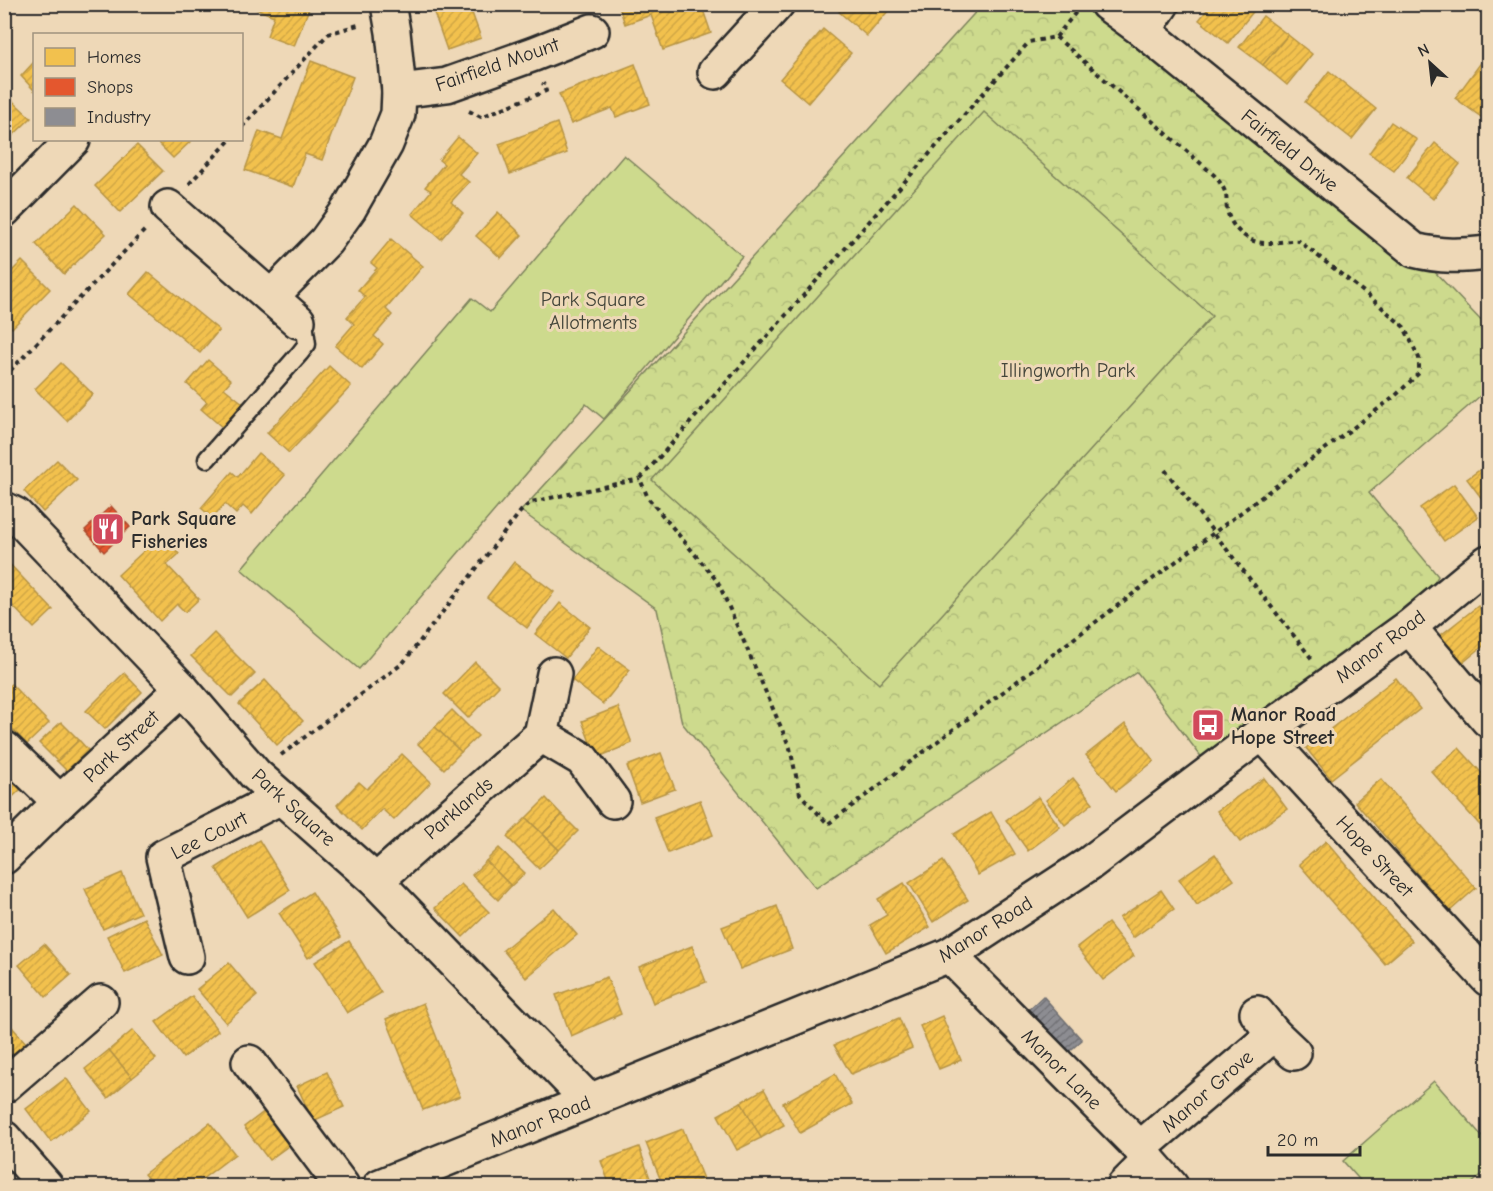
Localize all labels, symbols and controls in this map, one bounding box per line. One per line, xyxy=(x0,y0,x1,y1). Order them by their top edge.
street label: Fairfield Mount xyxy=(432,32,563,96)
legend xyxy=(33,33,243,141)
north arrow xyxy=(1400,33,1460,93)
text: N xyxy=(1415,40,1432,61)
text: Homes xyxy=(87,47,141,68)
text: Shops xyxy=(87,77,133,98)
street label: Fairfield Drive xyxy=(1237,104,1343,196)
text: Industry xyxy=(87,107,152,128)
park label: Park Square Allotments xyxy=(541,288,645,334)
park label: Illingworth Park xyxy=(1001,359,1135,382)
place label: Park Square Fisheries xyxy=(131,507,236,553)
restaurant icon: Park Square Fisheries xyxy=(90,511,126,547)
street label: Manor Road xyxy=(1331,605,1430,688)
place label: Manor Road Hope Street xyxy=(1231,703,1336,749)
street label: Park Street xyxy=(79,705,165,787)
bus stop icon: Manor Road Hope Street xyxy=(1190,707,1226,743)
street label: Park Square xyxy=(247,764,340,851)
street label: Parklands xyxy=(419,772,497,844)
street label: Lee Court xyxy=(167,806,253,865)
street label: Hope Street xyxy=(1331,811,1419,903)
street label: Manor Road xyxy=(934,891,1037,967)
street label: Manor Lane xyxy=(1017,1024,1107,1114)
street label: Manor Grove xyxy=(1157,1045,1258,1137)
street label: Manor Road xyxy=(486,1091,594,1152)
scale bar xyxy=(1268,1119,1360,1157)
text: 20 m xyxy=(1277,1130,1318,1151)

